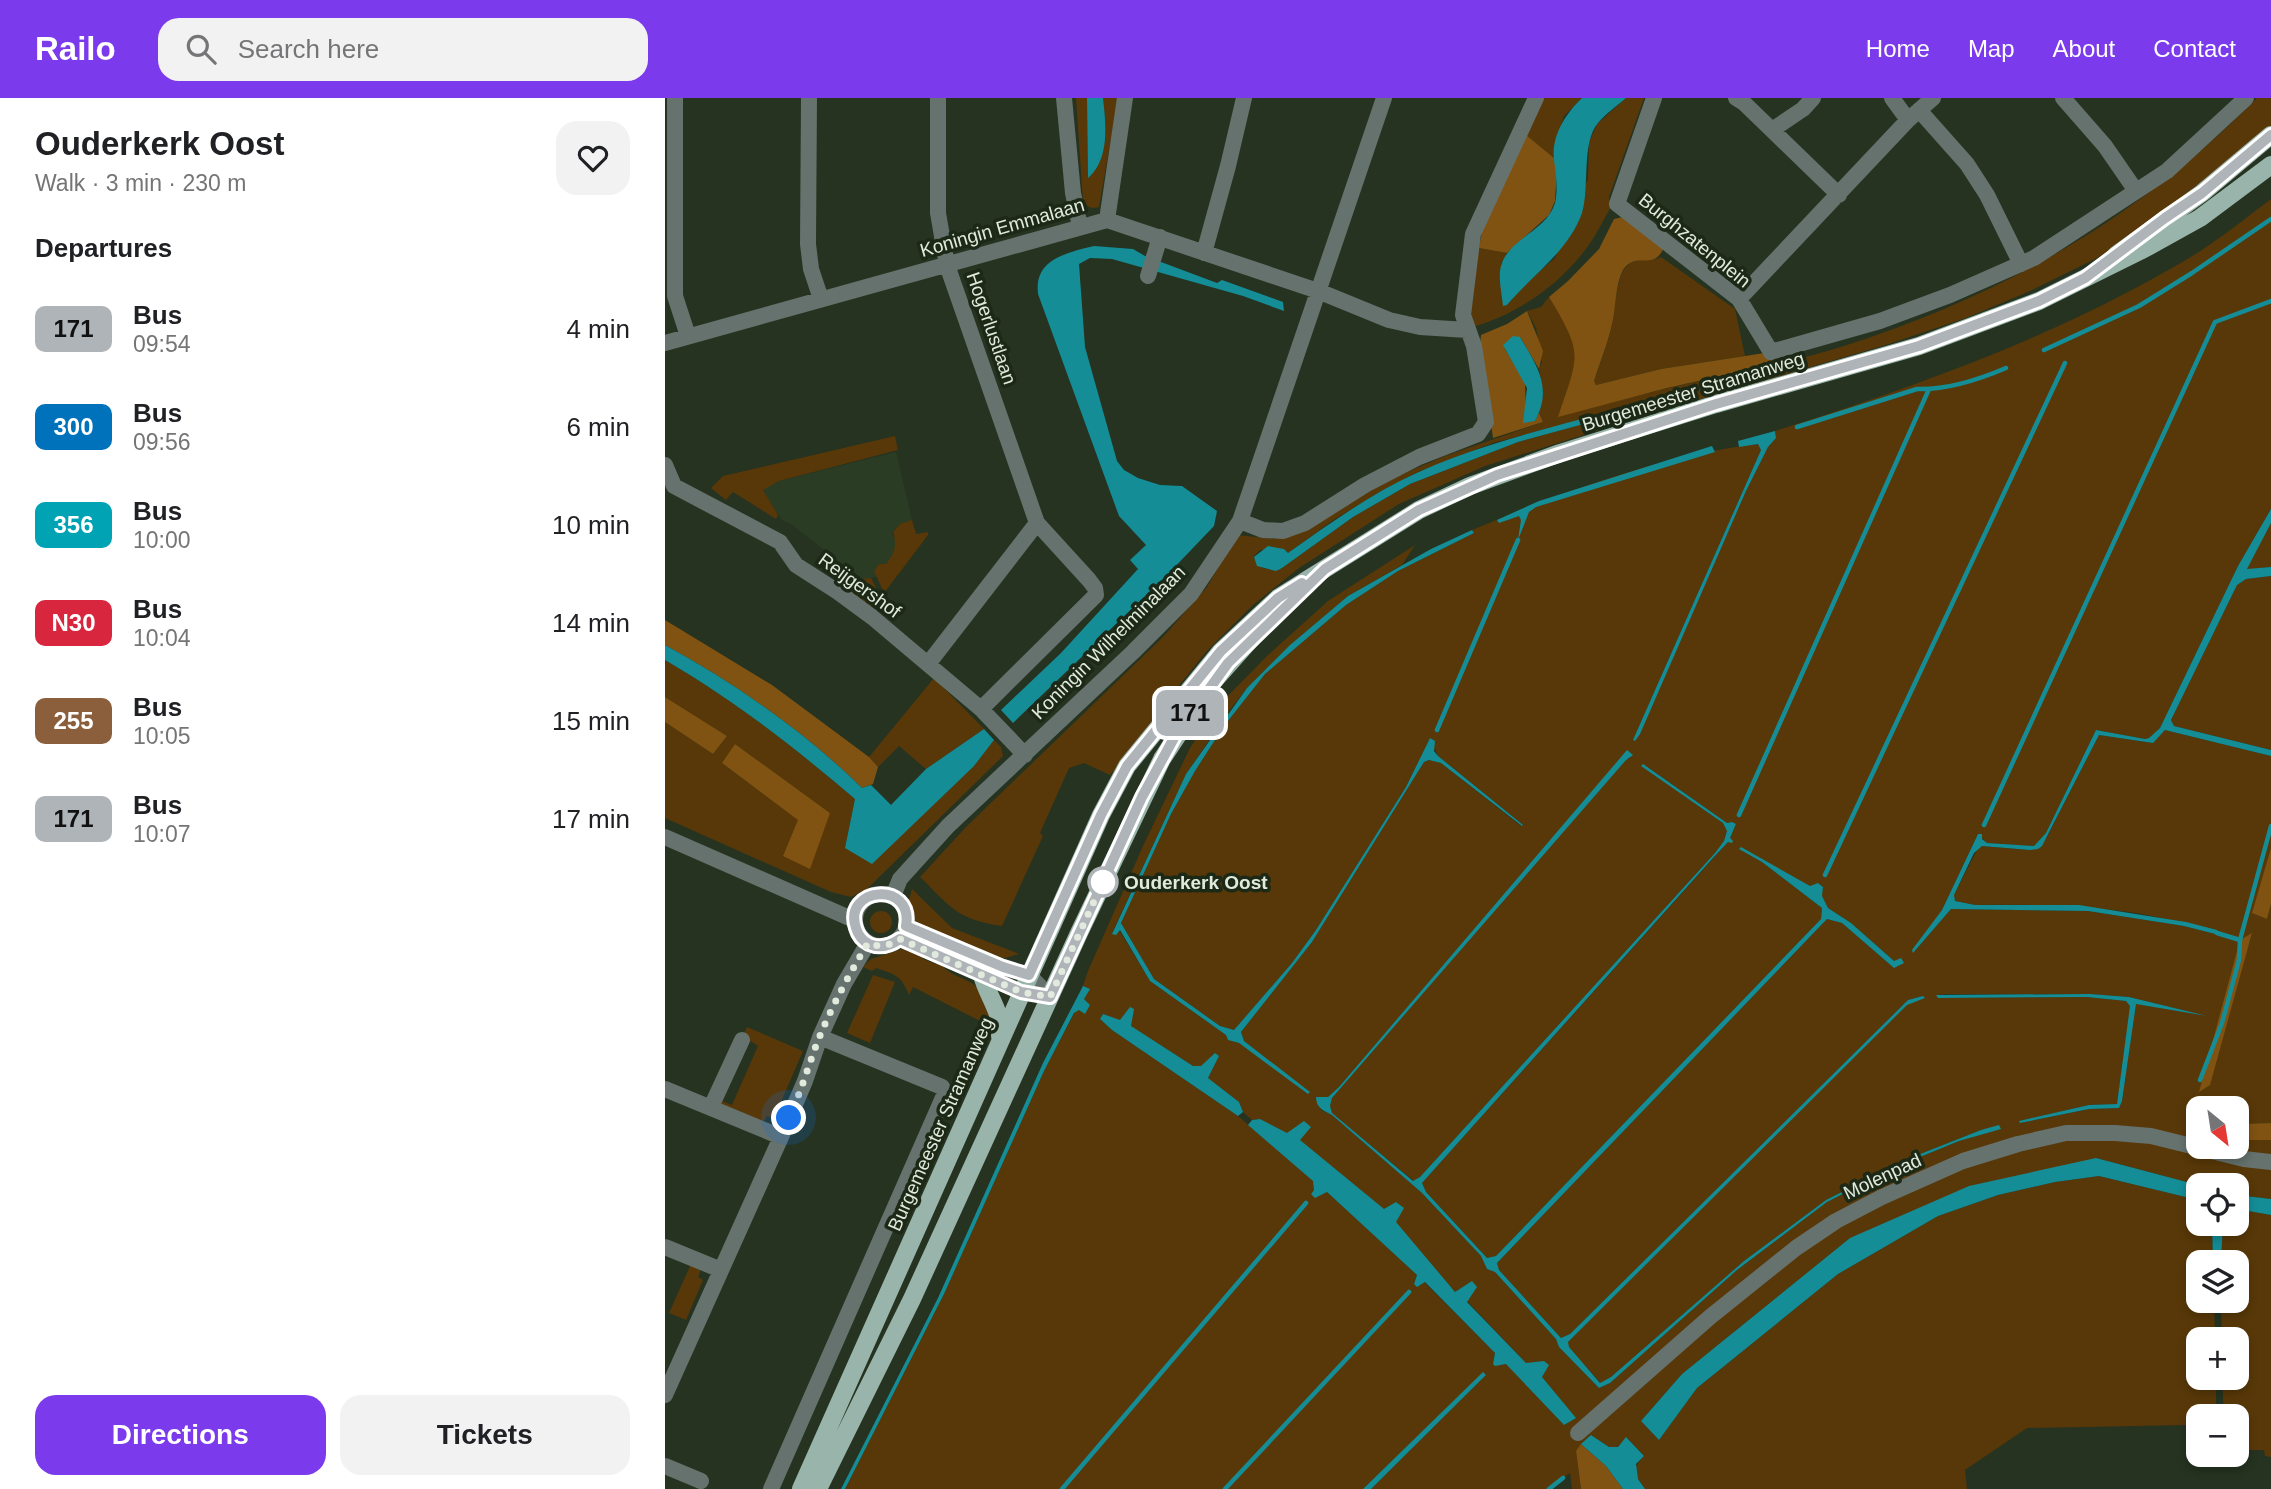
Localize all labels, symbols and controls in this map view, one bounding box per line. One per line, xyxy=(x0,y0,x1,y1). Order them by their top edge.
search box xyxy=(158,18,648,81)
text: Railo xyxy=(35,30,116,67)
icon: search xyxy=(182,30,220,68)
text: Search here xyxy=(238,34,379,64)
text: Home xyxy=(1866,35,1930,62)
text: Map xyxy=(1968,35,2015,62)
text: About xyxy=(2053,35,2115,62)
text: Contact xyxy=(2153,35,2236,62)
button: heart xyxy=(556,121,630,195)
text: Ouderkerk Oost xyxy=(35,125,284,162)
text: Walk · 3 min · 230 m xyxy=(35,170,246,196)
street label: Burghzatenplein xyxy=(1635,189,1755,292)
street label: Koningin Emmalaan xyxy=(918,194,1087,261)
text: Departures xyxy=(35,233,172,263)
street label: Hogerlustlaan xyxy=(963,269,1021,387)
text: Bus xyxy=(133,300,182,330)
text: 4 min xyxy=(566,314,630,344)
text: 171 xyxy=(53,315,94,342)
text: 09:54 xyxy=(133,331,191,357)
street label: Burgemeester Stramanweg xyxy=(1579,348,1807,435)
text: Bus xyxy=(133,398,182,428)
text: 6 min xyxy=(566,412,630,442)
text: 300 xyxy=(53,413,94,440)
text: 09:56 xyxy=(133,429,191,455)
text: Bus xyxy=(133,496,182,526)
text: 10 min xyxy=(552,510,630,540)
text: 356 xyxy=(53,511,94,538)
text: 10:00 xyxy=(133,527,191,553)
street label: Reijgershof xyxy=(815,549,905,623)
street label: Koningin Wilhelminalaan xyxy=(1027,561,1189,723)
text: Bus xyxy=(133,594,182,624)
text: 14 min xyxy=(552,608,630,638)
text: N30 xyxy=(51,609,96,636)
text: 10:04 xyxy=(133,625,191,651)
line badge: 171 xyxy=(1150,690,1230,736)
text: Bus xyxy=(133,692,182,722)
text: 171 xyxy=(1170,699,1210,726)
text: 15 min xyxy=(552,706,630,736)
text: 255 xyxy=(53,707,94,734)
text: 10:05 xyxy=(133,723,191,749)
text: Bus xyxy=(133,790,182,820)
text: 17 min xyxy=(552,804,630,834)
text: 171 xyxy=(53,805,94,832)
text: 10:07 xyxy=(133,821,191,847)
marker: Ouderkerk Oost xyxy=(1088,867,1118,897)
place label: Ouderkerk Oost xyxy=(1124,872,1268,893)
street label: Burgemeester Stramanweg xyxy=(884,1014,997,1234)
north arrow xyxy=(2186,1096,2249,1158)
map controls xyxy=(2186,1096,2249,1467)
your location xyxy=(771,1100,806,1135)
street label: Molenpad xyxy=(1840,1149,1924,1204)
button: locate xyxy=(2186,1173,2249,1236)
button: layers xyxy=(2186,1250,2249,1313)
button: + xyxy=(2186,1327,2249,1390)
button: Directions xyxy=(35,1395,326,1475)
button: Tickets xyxy=(340,1395,630,1475)
button: − xyxy=(2186,1404,2249,1467)

